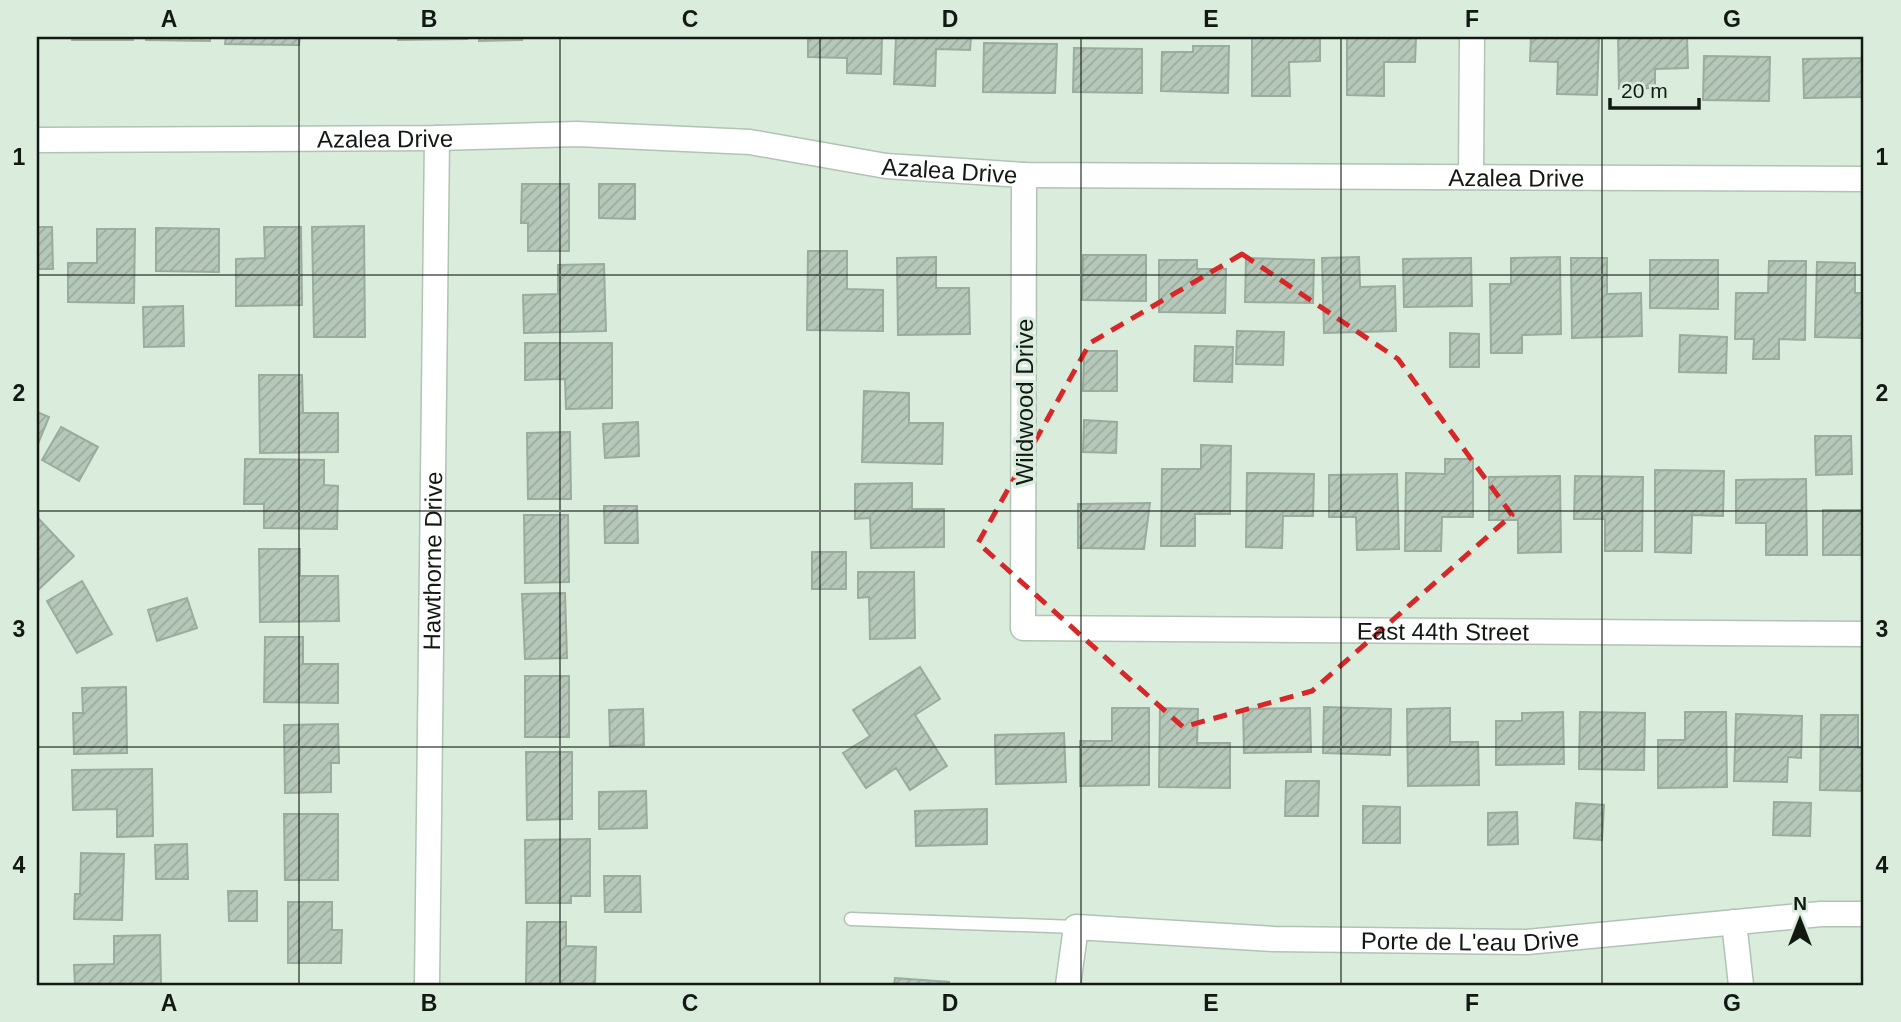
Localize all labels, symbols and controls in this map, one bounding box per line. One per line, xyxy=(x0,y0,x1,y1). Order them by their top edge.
text: A xyxy=(161,6,177,32)
text: B xyxy=(421,6,437,32)
text: C xyxy=(682,6,698,32)
text: D xyxy=(942,6,958,32)
text: E xyxy=(1203,6,1219,32)
text: F xyxy=(1465,6,1479,32)
text: G xyxy=(1723,6,1741,32)
scale bar xyxy=(1610,66,1700,110)
text: 20 m xyxy=(1621,79,1668,102)
street label: Azalea Drive xyxy=(317,124,453,152)
text: 1 xyxy=(13,144,26,170)
text: 1 xyxy=(1876,144,1889,170)
street label: Azalea Drive xyxy=(881,152,1018,188)
street label: Azalea Drive xyxy=(1448,164,1584,191)
street label: Wildwood Drive xyxy=(1011,319,1038,485)
text: 2 xyxy=(13,380,25,406)
text: 2 xyxy=(1876,380,1888,406)
street label: Hawthorne Drive xyxy=(417,471,447,651)
text: 3 xyxy=(13,616,25,642)
text: 3 xyxy=(1876,616,1888,642)
street label: East 44th Street xyxy=(1357,617,1530,645)
text: 4 xyxy=(13,852,26,878)
text: 4 xyxy=(1876,852,1889,878)
north arrow xyxy=(1764,886,1834,956)
text: N xyxy=(1793,893,1807,914)
street label: Porte de L'eau Drive xyxy=(1361,924,1580,956)
text: A xyxy=(161,990,177,1016)
text: B xyxy=(421,990,437,1016)
text: C xyxy=(682,990,698,1016)
text: D xyxy=(942,990,958,1016)
text: E xyxy=(1203,990,1219,1016)
text: F xyxy=(1465,990,1479,1016)
text: G xyxy=(1723,990,1741,1016)

